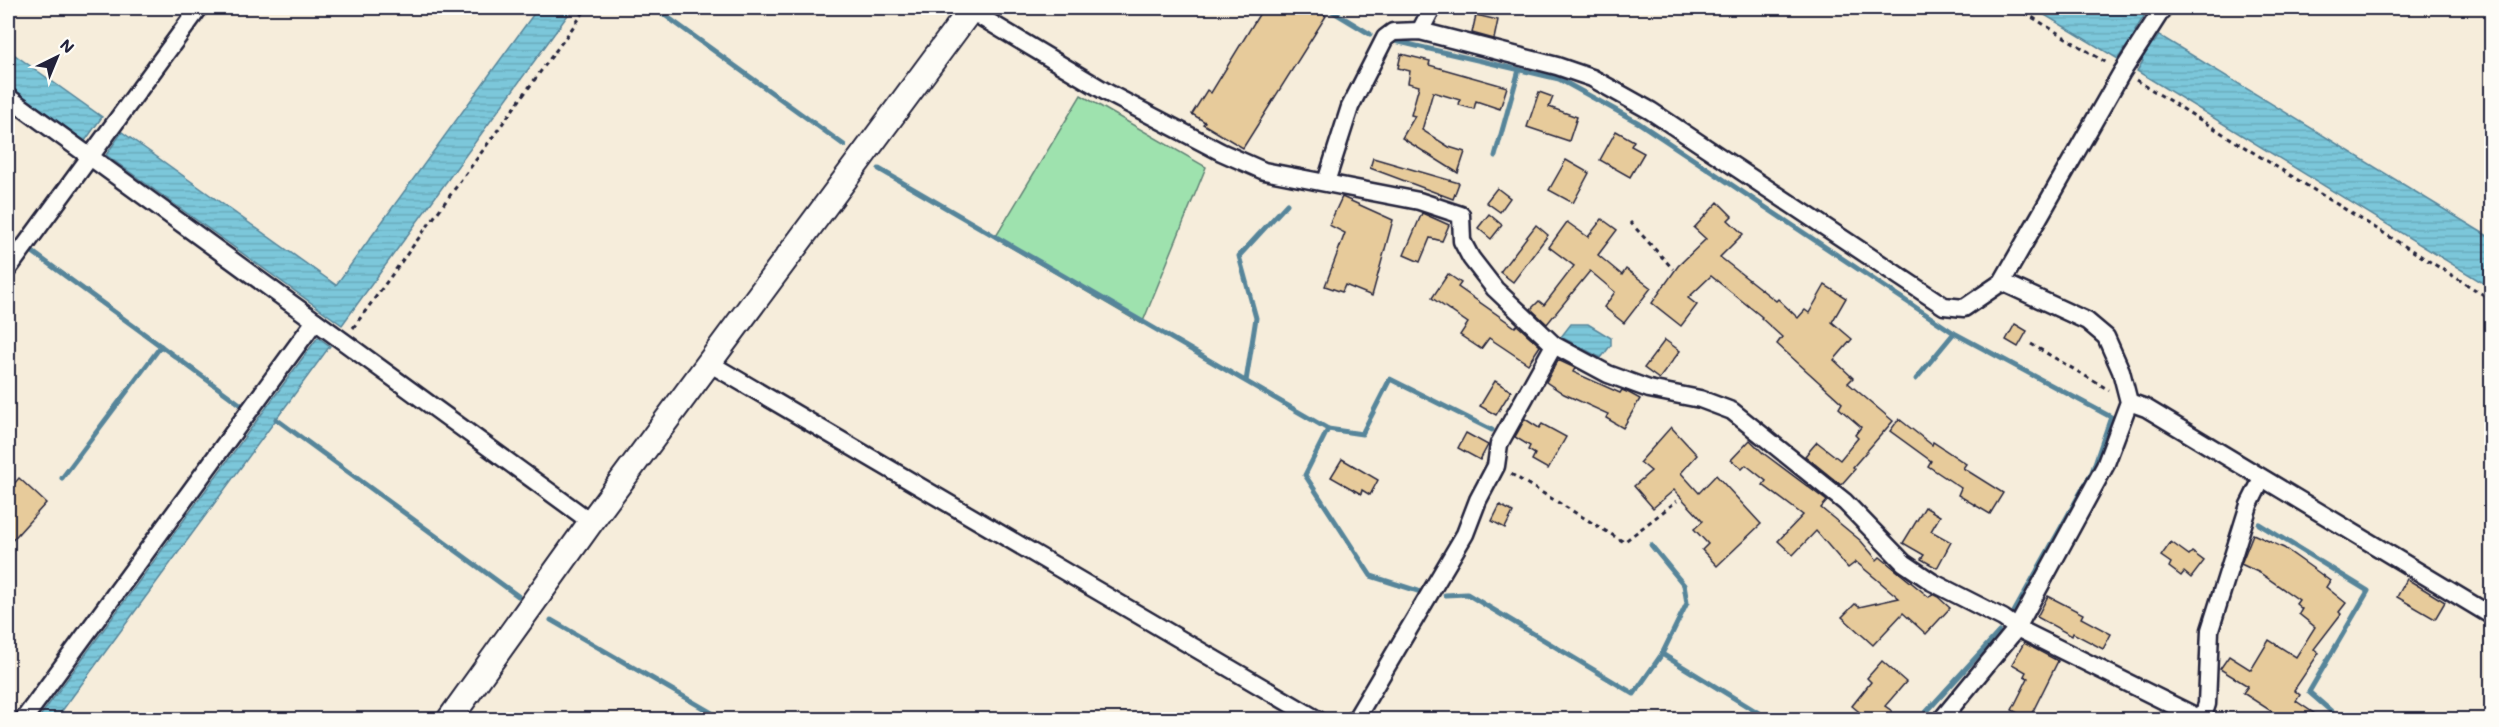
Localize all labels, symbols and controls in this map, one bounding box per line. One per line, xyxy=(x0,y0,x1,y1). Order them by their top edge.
north arrow xyxy=(27,27,87,87)
text: N xyxy=(56,34,79,57)

